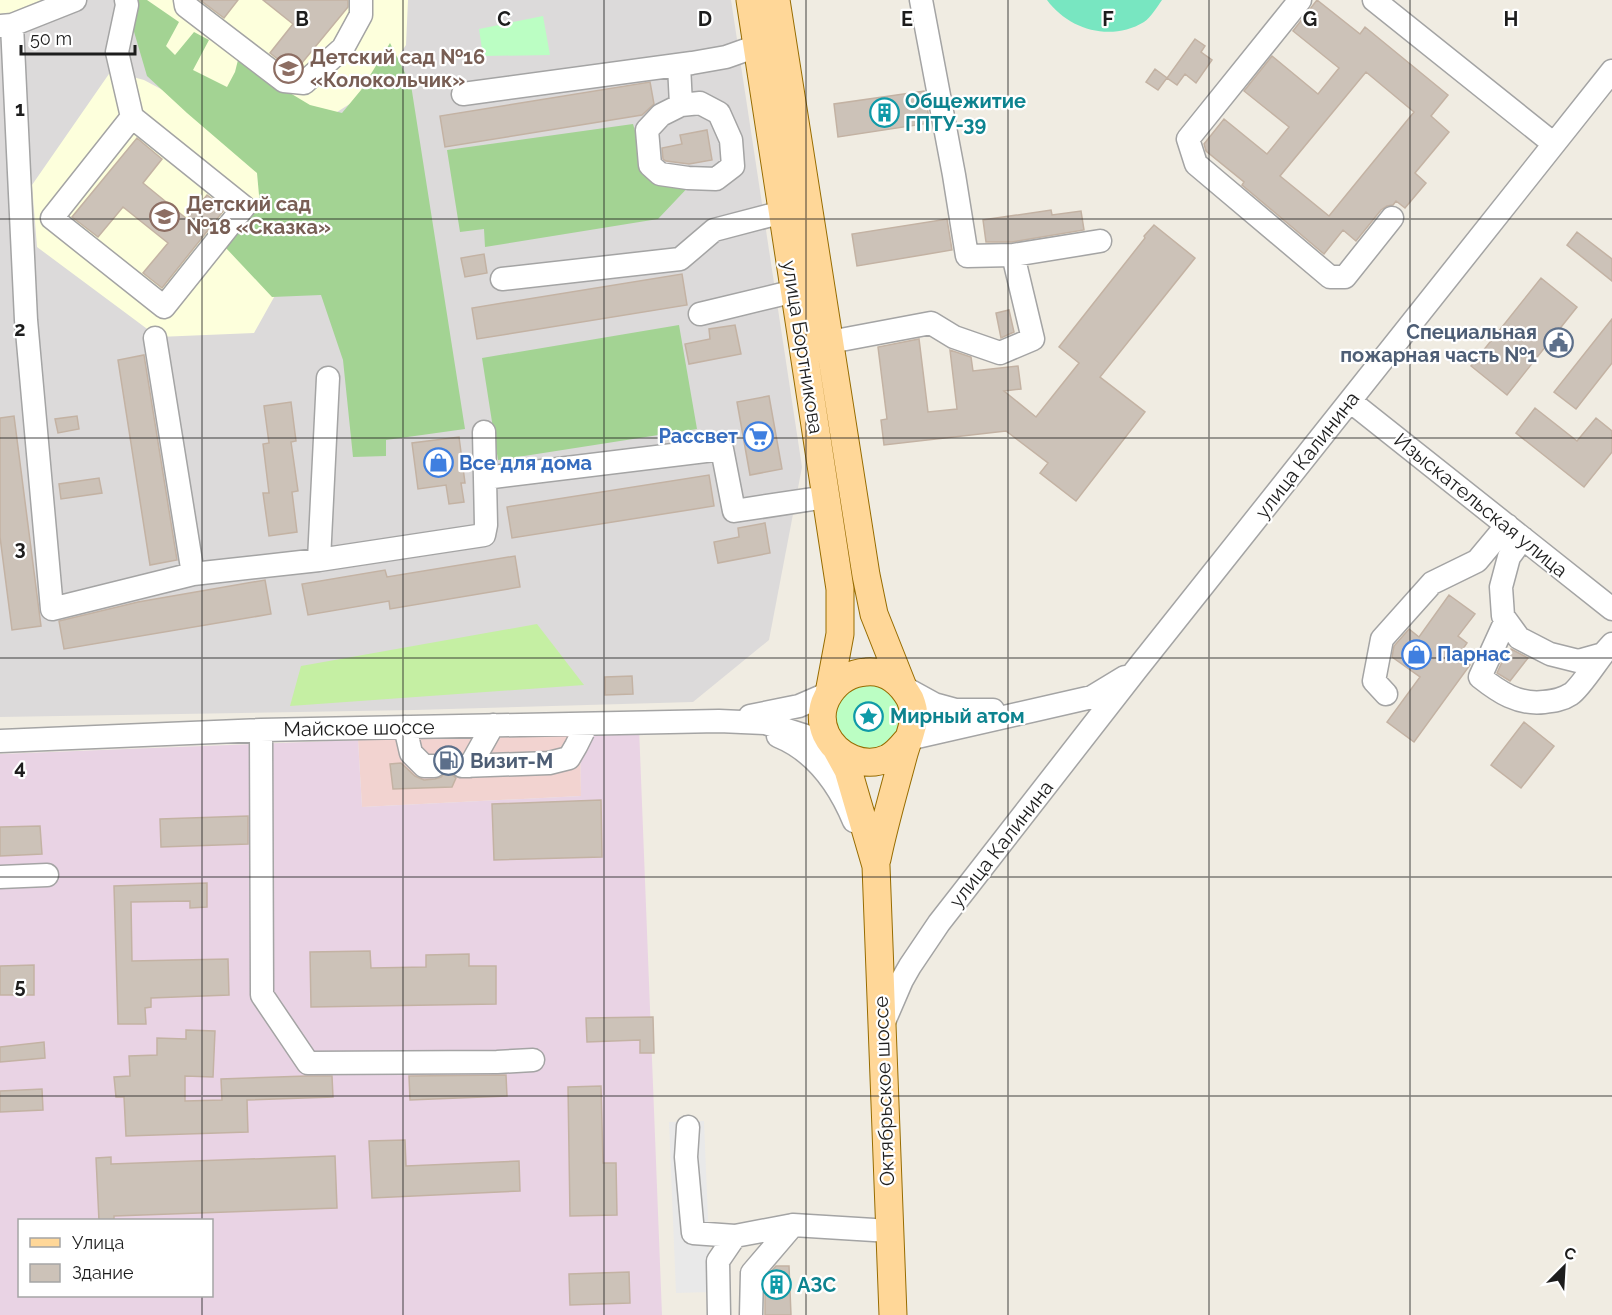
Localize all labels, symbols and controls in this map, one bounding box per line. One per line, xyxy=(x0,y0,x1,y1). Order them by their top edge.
text: B xyxy=(295,7,309,31)
text: C xyxy=(497,7,511,31)
text: D xyxy=(698,7,712,31)
text: E xyxy=(901,7,913,31)
text: F xyxy=(1102,7,1114,31)
text: G xyxy=(1303,7,1317,31)
text: H xyxy=(1504,7,1518,31)
scale bar xyxy=(21,18,135,56)
text: 50 m xyxy=(30,28,72,49)
place label: Детский сад №16 «Колокольчик» xyxy=(310,45,485,92)
school or university icon: Детский сад №16 «Колокольчик» xyxy=(273,52,305,84)
place label: Общежитие ГПТУ-39 xyxy=(905,89,1026,136)
text: 1 xyxy=(15,97,25,121)
building icon: Общежитие ГПТУ-39 xyxy=(868,97,900,129)
place label: Детский сад №18 «Сказка» xyxy=(186,192,331,239)
school or university icon: Детский сад №18 «Сказка» xyxy=(149,200,181,232)
street label: улица Бортникова xyxy=(777,258,829,436)
text: 2 xyxy=(14,317,26,341)
place label: Специальная пожарная часть №1 xyxy=(1340,320,1537,367)
public building icon: Специальная пожарная часть №1 xyxy=(1542,327,1574,359)
street label: улица Калинина xyxy=(1250,387,1364,523)
supermarket icon: Рассвет xyxy=(743,420,775,452)
place label: Рассвет xyxy=(658,424,738,448)
street label: Изыскательская улица xyxy=(1389,428,1573,582)
shop icon: Все для дома xyxy=(422,447,454,479)
place label: Все для дома xyxy=(459,451,592,475)
text: 3 xyxy=(14,536,26,560)
shop icon: Парнас xyxy=(1400,638,1432,670)
place label: Парнас xyxy=(1437,642,1511,666)
place icon: Мирный атом xyxy=(853,700,885,732)
place label: Мирный атом xyxy=(890,704,1025,728)
street label: Майское шоссе xyxy=(283,715,435,741)
fuel station icon: Визит-М xyxy=(433,745,465,777)
place label: Визит-М xyxy=(470,749,553,773)
text: 4 xyxy=(14,755,26,779)
street label: улица Калинина xyxy=(944,776,1058,912)
text: 5 xyxy=(14,974,26,998)
street label: Октябрьское шоссе xyxy=(869,995,899,1186)
legend xyxy=(18,1219,213,1297)
text: Улица xyxy=(72,1232,124,1253)
north arrow xyxy=(1534,1237,1594,1297)
text: С xyxy=(1561,1243,1579,1265)
text: Здание xyxy=(72,1262,134,1283)
building icon: АЗС xyxy=(760,1269,792,1301)
place label: АЗС xyxy=(797,1273,836,1297)

